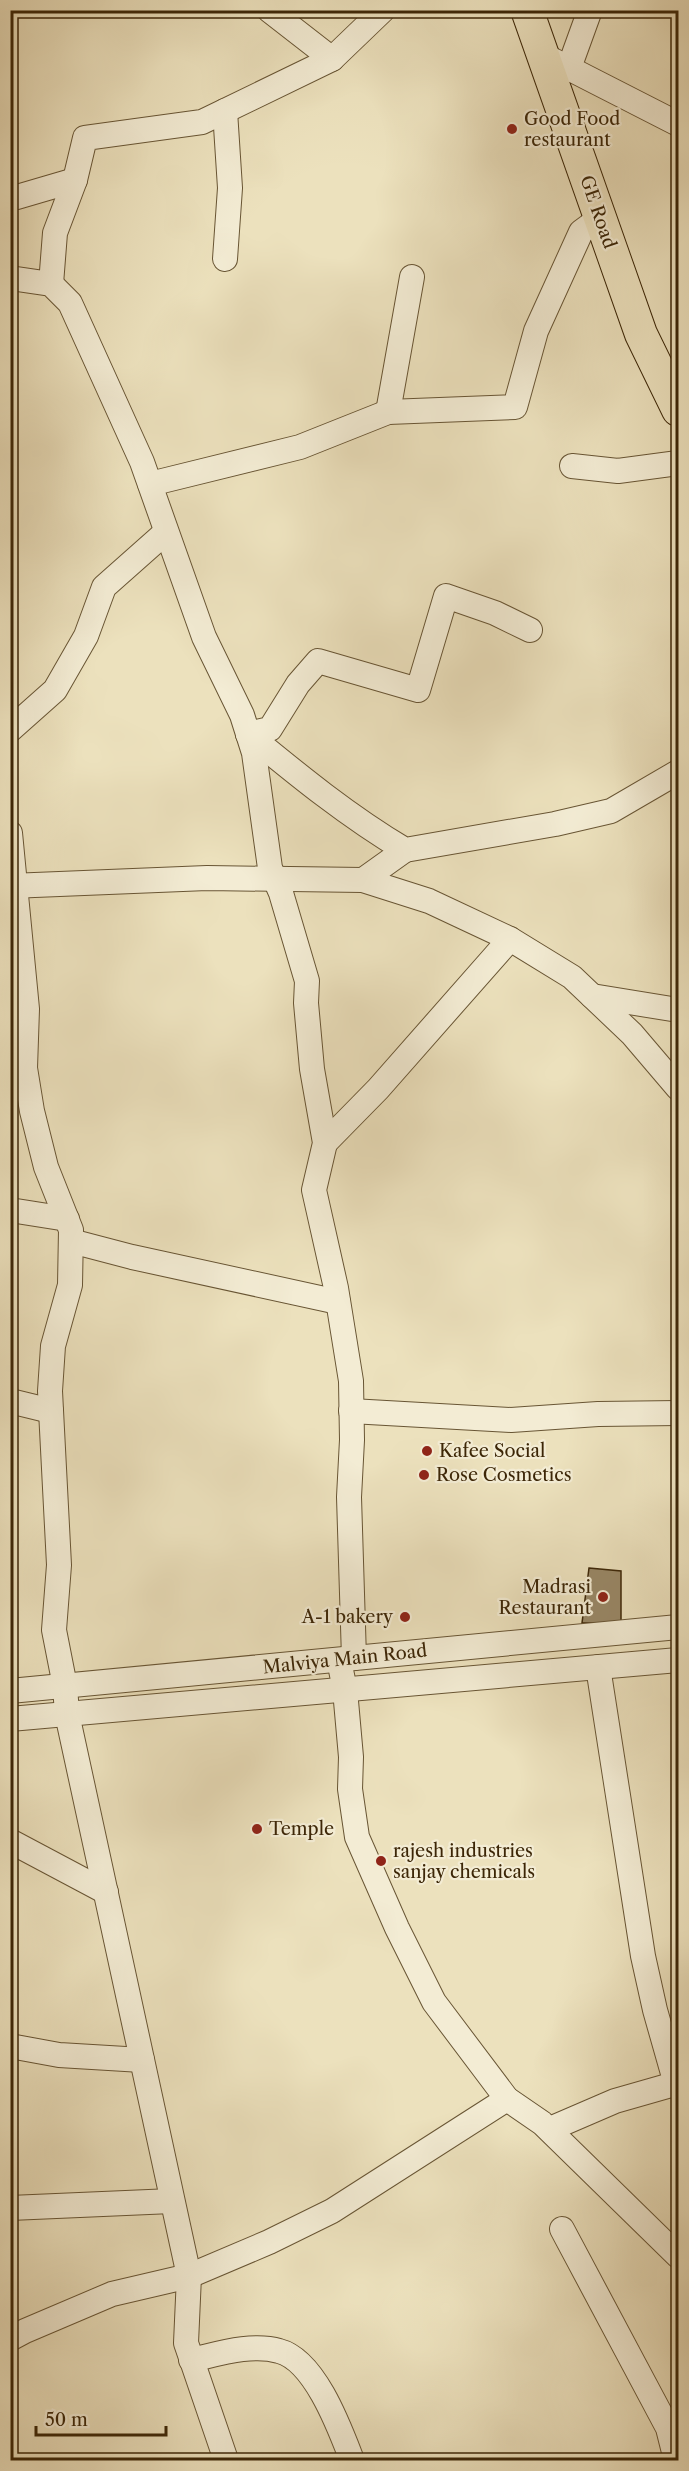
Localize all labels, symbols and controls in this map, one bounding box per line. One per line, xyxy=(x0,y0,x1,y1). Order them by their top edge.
place label: Good Food restaurant xyxy=(524,108,620,151)
marker: Good Food restaurant xyxy=(505,122,519,136)
street label: GE Road xyxy=(575,172,621,252)
place label: Kafee Social xyxy=(439,1440,545,1462)
marker: Kafee Social xyxy=(420,1444,434,1458)
place label: Rose Cosmetics xyxy=(436,1464,572,1486)
marker: Rose Cosmetics xyxy=(417,1468,431,1482)
place label: Madrasi Restaurant xyxy=(499,1576,592,1619)
marker: Madrasi Restaurant xyxy=(596,1590,610,1604)
place label: A-1 bakery xyxy=(301,1606,394,1628)
marker: A-1 bakery xyxy=(398,1610,412,1624)
street label: Malviya Main Road xyxy=(262,1639,428,1679)
place label: Temple xyxy=(269,1818,334,1840)
marker: Temple xyxy=(250,1822,264,1836)
place label: rajesh industries sanjay chemicals xyxy=(393,1840,535,1883)
marker: rajesh industries sanjay chemicals xyxy=(374,1854,388,1868)
scale bar xyxy=(36,2399,166,2437)
text: 50 m xyxy=(45,2409,88,2431)

